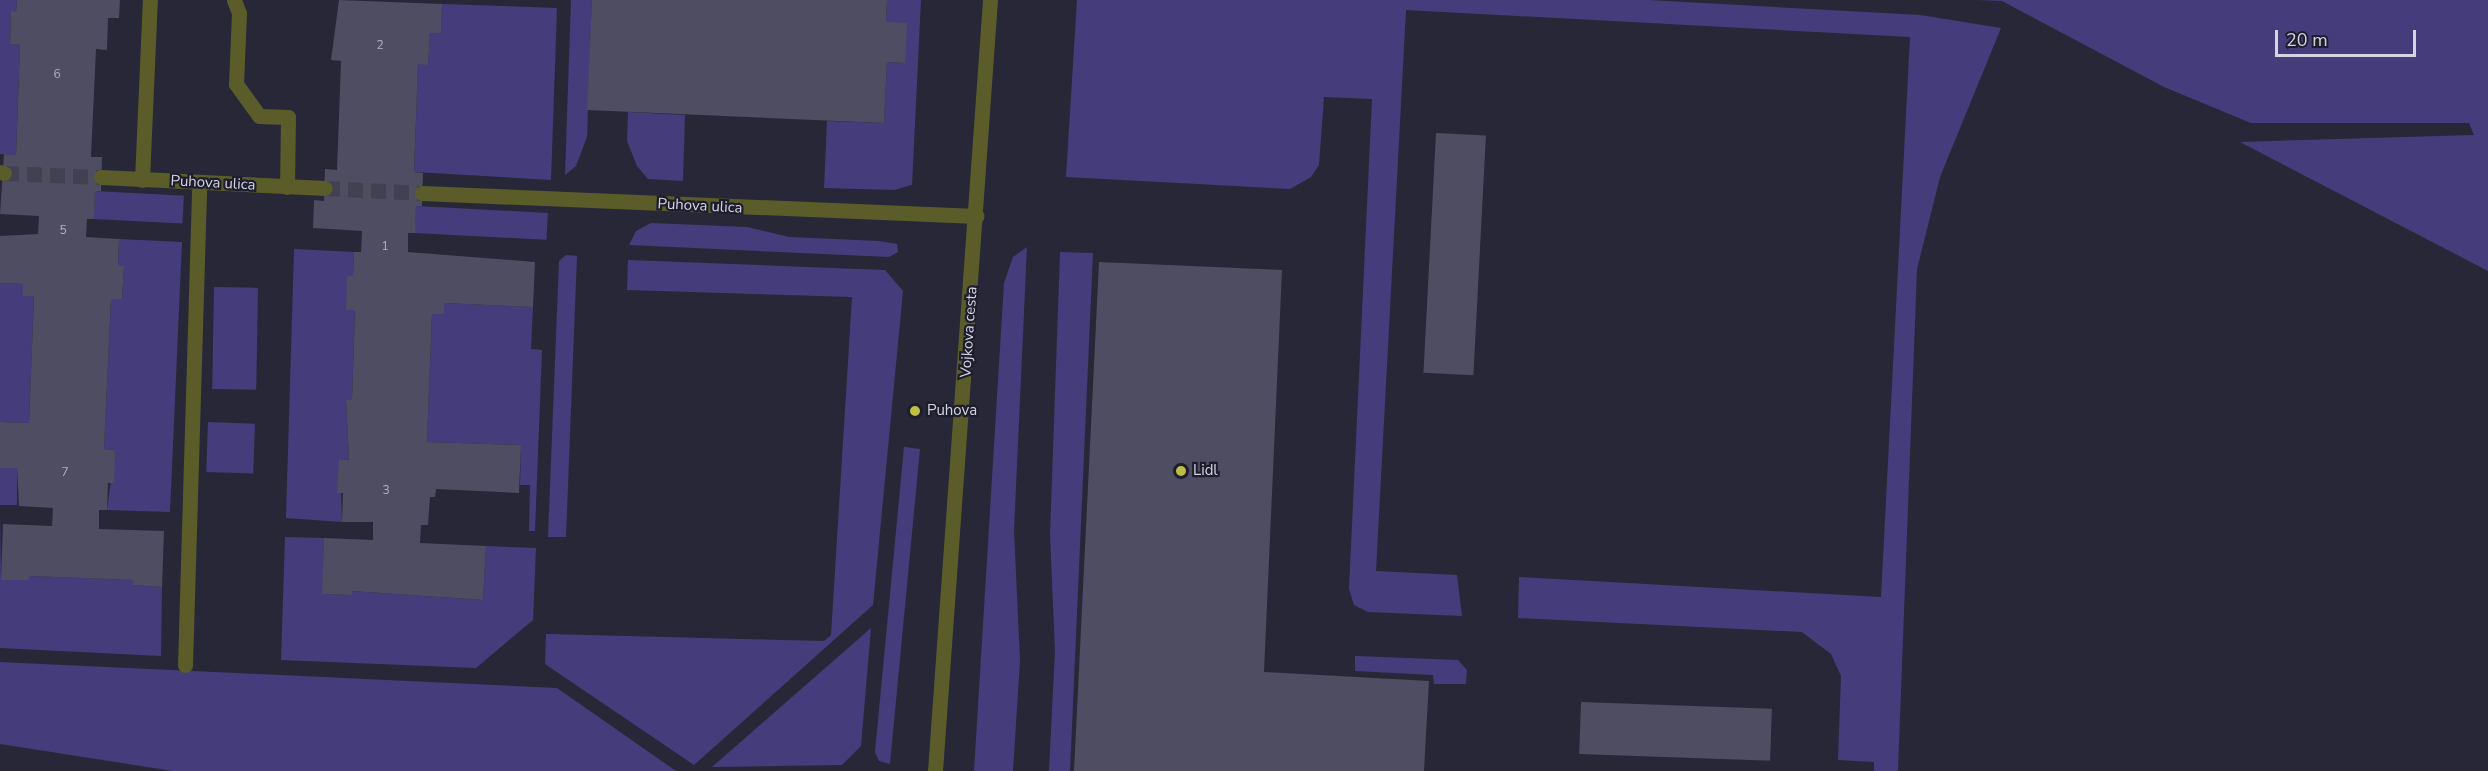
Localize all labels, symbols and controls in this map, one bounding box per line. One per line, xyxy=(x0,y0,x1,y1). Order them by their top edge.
scale bar xyxy=(2278,18,2419,56)
text: 20 m xyxy=(2286,28,2328,52)
house number: 2 xyxy=(376,39,384,53)
house number: 6 xyxy=(53,68,61,82)
street label: Puhova ulica xyxy=(170,172,256,194)
street label: Puhova ulica xyxy=(657,195,743,217)
house number: 5 xyxy=(59,224,67,238)
house number: 1 xyxy=(381,240,389,254)
street label: Vojkova cesta xyxy=(957,286,981,378)
place label: Puhova xyxy=(927,402,977,420)
marker: Puhova xyxy=(908,404,922,418)
place label: Lidl xyxy=(1193,462,1218,480)
marker: Lidl xyxy=(1174,464,1188,478)
house number: 7 xyxy=(61,466,69,480)
house number: 3 xyxy=(382,484,390,498)

